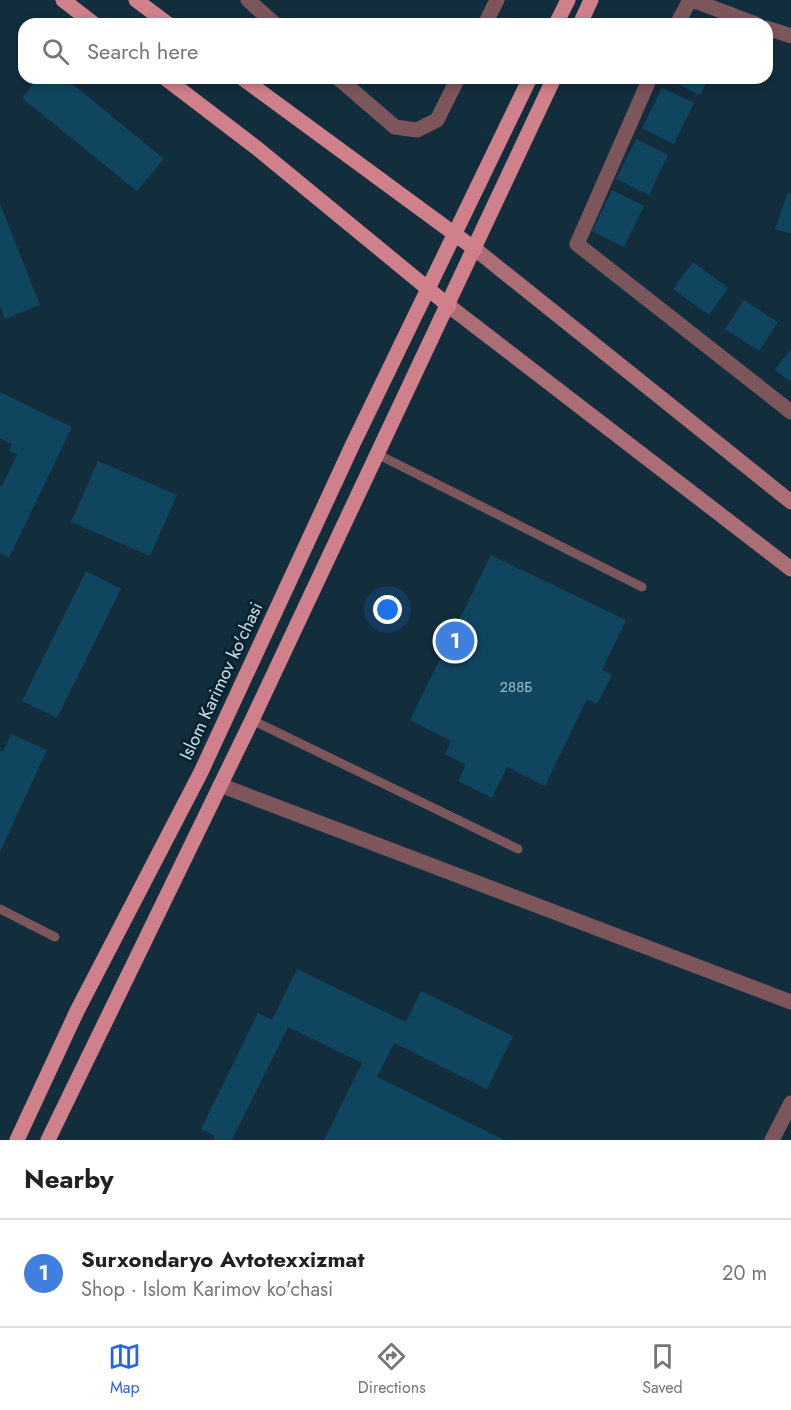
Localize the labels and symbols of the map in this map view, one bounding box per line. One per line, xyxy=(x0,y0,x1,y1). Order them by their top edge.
your location xyxy=(373,595,402,624)
street label: Islom Karimov ko'chasi xyxy=(173,598,269,764)
pin: 1 xyxy=(436,618,474,664)
house number: 288Б xyxy=(499,676,533,698)

